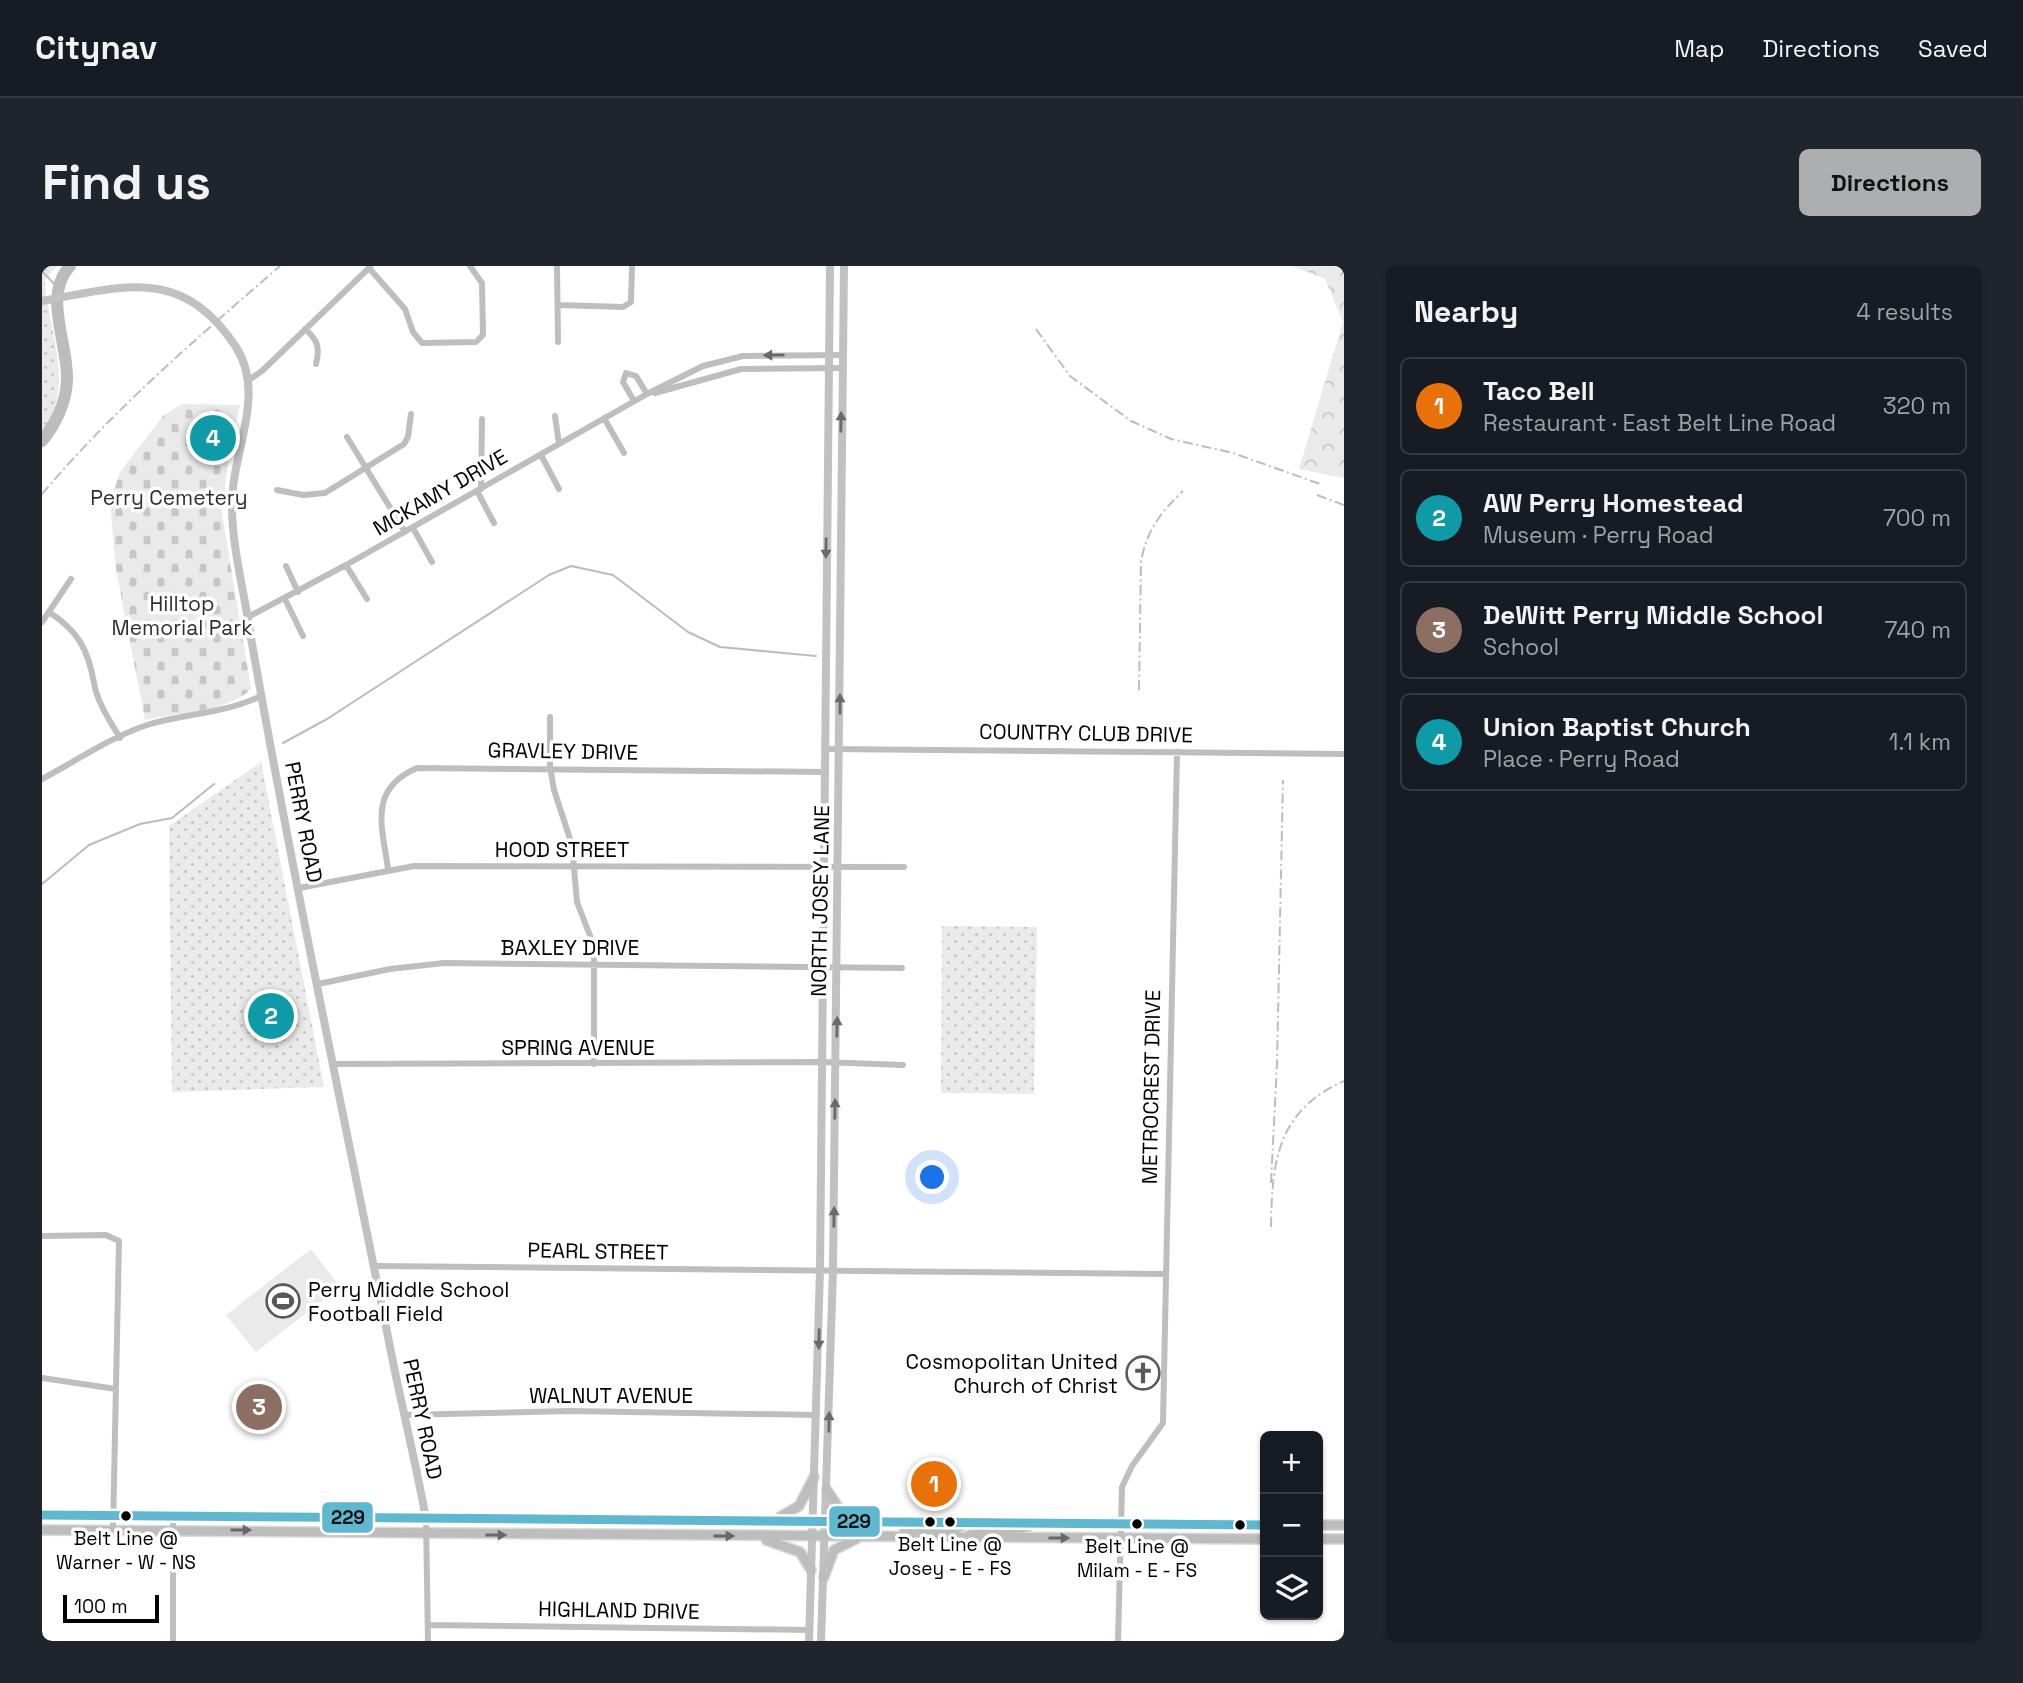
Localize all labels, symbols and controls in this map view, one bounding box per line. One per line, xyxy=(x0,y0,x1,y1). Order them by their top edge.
text: Citynav xyxy=(35,27,157,69)
text: Map xyxy=(1674,33,1724,64)
text: Directions xyxy=(1762,33,1880,64)
text: Saved xyxy=(1918,33,1988,64)
button: Directions xyxy=(1799,149,1981,216)
text: Find us xyxy=(42,151,211,213)
text: Nearby xyxy=(1414,292,1518,331)
text: 4 results xyxy=(1856,297,1953,327)
one-way arrow xyxy=(763,349,785,361)
text: Taco Bell xyxy=(1483,374,1595,408)
text: 1 xyxy=(1434,391,1444,421)
text: 320 m xyxy=(1883,391,1951,421)
text: Restaurant · East Belt Line Road xyxy=(1483,408,1836,438)
one-way arrow xyxy=(836,410,847,432)
pin: 4 xyxy=(190,412,236,464)
street label: MCKAMY DRIVE xyxy=(368,443,512,541)
park label: Perry Cemetery xyxy=(90,484,248,511)
text: AW Perry Homestead xyxy=(1483,486,1744,520)
text: 2 xyxy=(1432,503,1446,533)
text: 700 m xyxy=(1883,503,1951,533)
text: Museum · Perry Road xyxy=(1483,520,1714,550)
one-way arrow xyxy=(820,537,832,559)
park label: Hilltop Memorial Park xyxy=(112,590,253,641)
text: DeWitt Perry Middle School xyxy=(1483,598,1823,632)
text: 3 xyxy=(1432,615,1446,645)
text: 740 m xyxy=(1885,615,1951,645)
text: School xyxy=(1483,632,1559,662)
one-way arrow xyxy=(834,693,845,715)
text: Union Baptist Church xyxy=(1483,710,1751,744)
street label: COUNTRY CLUB DRIVE xyxy=(979,718,1193,748)
text: 4 xyxy=(1432,727,1446,757)
text: 1.1 km xyxy=(1889,727,1951,757)
street label: GRAVLEY DRIVE xyxy=(487,736,639,766)
text: Place · Perry Road xyxy=(1483,744,1680,774)
street label: PERRY ROAD xyxy=(279,759,329,885)
street label: NORTH JOSEY LANE xyxy=(805,805,835,997)
street label: HOOD STREET xyxy=(495,836,629,863)
street label: BAXLEY DRIVE xyxy=(501,934,639,961)
street label: METROCREST DRIVE xyxy=(1136,989,1166,1185)
pin: 2 xyxy=(248,990,294,1042)
one-way arrow xyxy=(831,1016,842,1038)
street label: SPRING AVENUE xyxy=(501,1034,655,1061)
one-way arrow xyxy=(830,1098,841,1120)
your location xyxy=(915,1160,949,1194)
one-way arrow xyxy=(828,1206,840,1228)
street label: PEARL STREET xyxy=(527,1236,669,1266)
place label: Perry Middle School Football Field xyxy=(308,1276,510,1327)
sports icon: Perry Middle School Football Field xyxy=(264,1282,302,1320)
one-way arrow xyxy=(813,1328,824,1350)
place label: Cosmopolitan United Church of Christ xyxy=(905,1348,1118,1399)
church icon: Cosmopolitan United Church of Christ xyxy=(1124,1354,1162,1392)
street label: PERRY ROAD xyxy=(397,1356,449,1482)
pin: 3 xyxy=(236,1381,282,1433)
street label: WALNUT AVENUE xyxy=(529,1382,693,1409)
one-way arrow xyxy=(823,1411,835,1433)
map controls xyxy=(1260,1431,1323,1620)
button: + xyxy=(1260,1431,1323,1494)
pin: 1 xyxy=(911,1458,957,1510)
button: − xyxy=(1260,1494,1323,1557)
line badge: 229 xyxy=(321,1501,374,1534)
text: 229 xyxy=(331,1505,365,1530)
line badge: 229 xyxy=(828,1505,881,1538)
marker: Belt Line @ Warner - W - NS xyxy=(119,1509,133,1523)
text: 229 xyxy=(837,1509,871,1534)
unlabelled marker xyxy=(923,1515,937,1529)
marker: Belt Line @ Josey - E - FS xyxy=(943,1515,957,1529)
marker: Belt Line @ Milam - E - FS xyxy=(1130,1517,1144,1531)
unlabelled marker xyxy=(1233,1518,1247,1532)
one-way arrow xyxy=(230,1524,252,1536)
place label: Belt Line @ Warner - W - NS xyxy=(56,1526,196,1575)
one-way arrow xyxy=(486,1529,508,1541)
one-way arrow xyxy=(713,1530,735,1542)
place label: Belt Line @ Josey - E - FS xyxy=(889,1532,1011,1581)
one-way arrow xyxy=(1049,1532,1071,1544)
place label: Belt Line @ Milam - E - FS xyxy=(1077,1534,1197,1583)
button: layers xyxy=(1260,1557,1323,1620)
scale bar xyxy=(63,1592,159,1624)
text: 100 m xyxy=(74,1594,128,1619)
street label: HIGHLAND DRIVE xyxy=(538,1595,700,1625)

